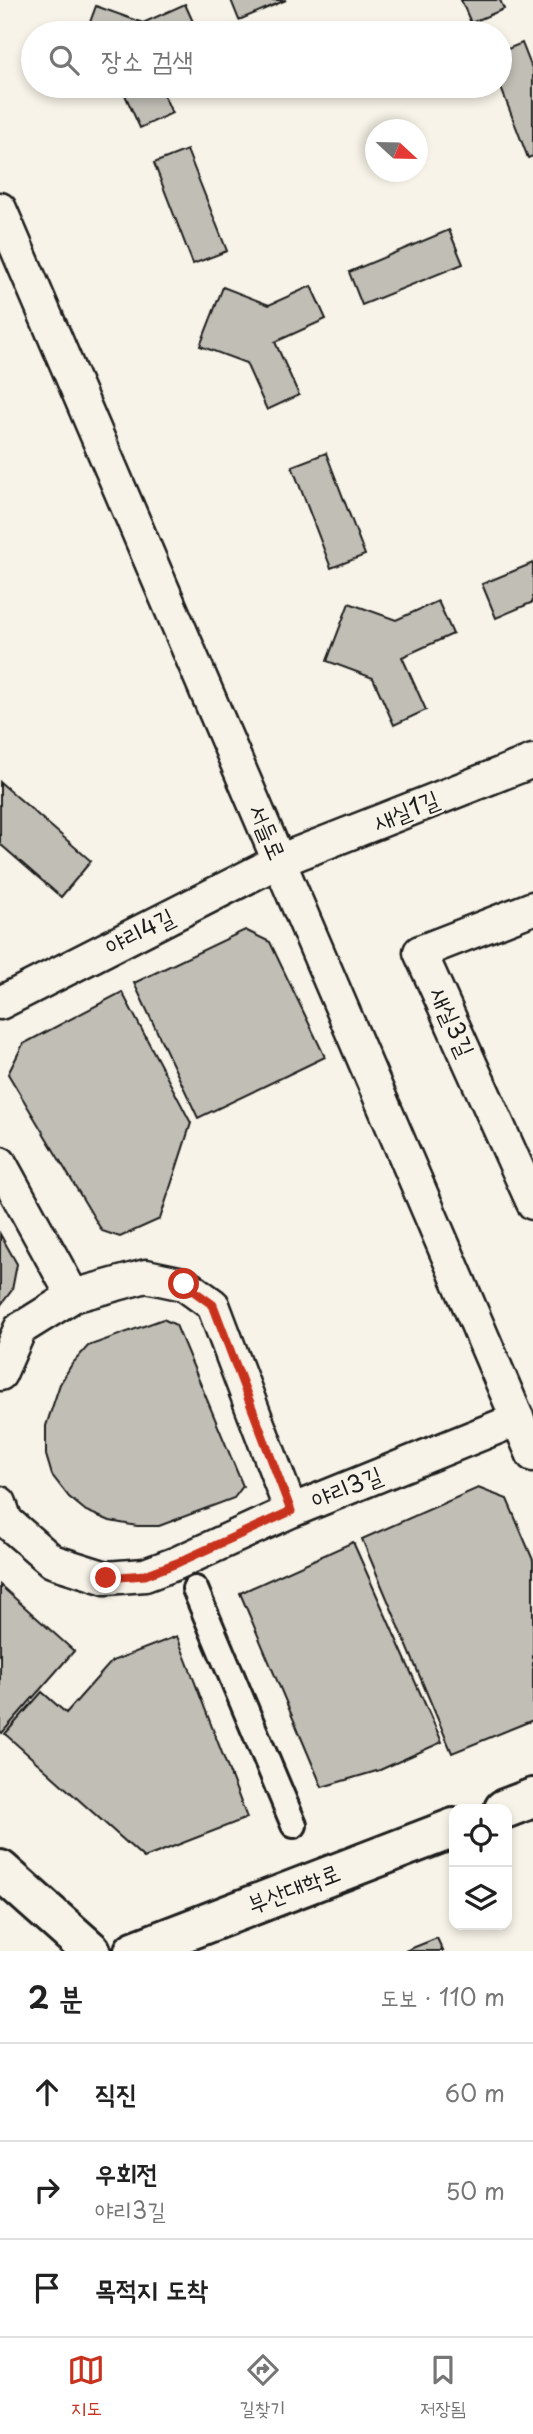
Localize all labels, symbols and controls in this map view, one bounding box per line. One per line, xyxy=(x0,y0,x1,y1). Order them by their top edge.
search box xyxy=(21,21,512,98)
text: 장소 검색 xyxy=(101,40,193,79)
icon: search xyxy=(45,41,83,79)
north arrow xyxy=(365,119,428,182)
street label: 새실1길 xyxy=(367,780,444,839)
street label: 서들로 xyxy=(241,798,297,865)
street label: 야리4길 xyxy=(98,897,180,963)
street label: 새실3길 xyxy=(422,980,485,1062)
route start xyxy=(168,1268,199,1299)
street label: 야리3길 xyxy=(305,1456,387,1517)
route end xyxy=(90,1562,121,1593)
map controls xyxy=(449,1804,512,1930)
button: locate xyxy=(449,1804,512,1867)
street label: 부산대학로 xyxy=(242,1853,345,1921)
button: layers xyxy=(449,1867,512,1930)
text: 2 분 xyxy=(28,1974,83,2019)
text: 도보 · 110 m xyxy=(381,1979,505,2014)
icon: ahead xyxy=(28,2073,66,2111)
text: 직진 xyxy=(95,2073,137,2112)
text: 60 m xyxy=(445,2075,505,2110)
text: 우회전 xyxy=(95,2153,158,2192)
icon: right xyxy=(28,2171,66,2209)
text: 50 m xyxy=(445,2173,505,2208)
text: 야리3길 xyxy=(95,2192,166,2227)
icon: arrive xyxy=(28,2269,66,2307)
text: 목적지 도착 xyxy=(95,2269,208,2308)
tab: 지도 xyxy=(67,2351,105,2422)
tab: 길찾기 xyxy=(240,2351,285,2422)
tab: 저장됨 xyxy=(420,2351,466,2422)

